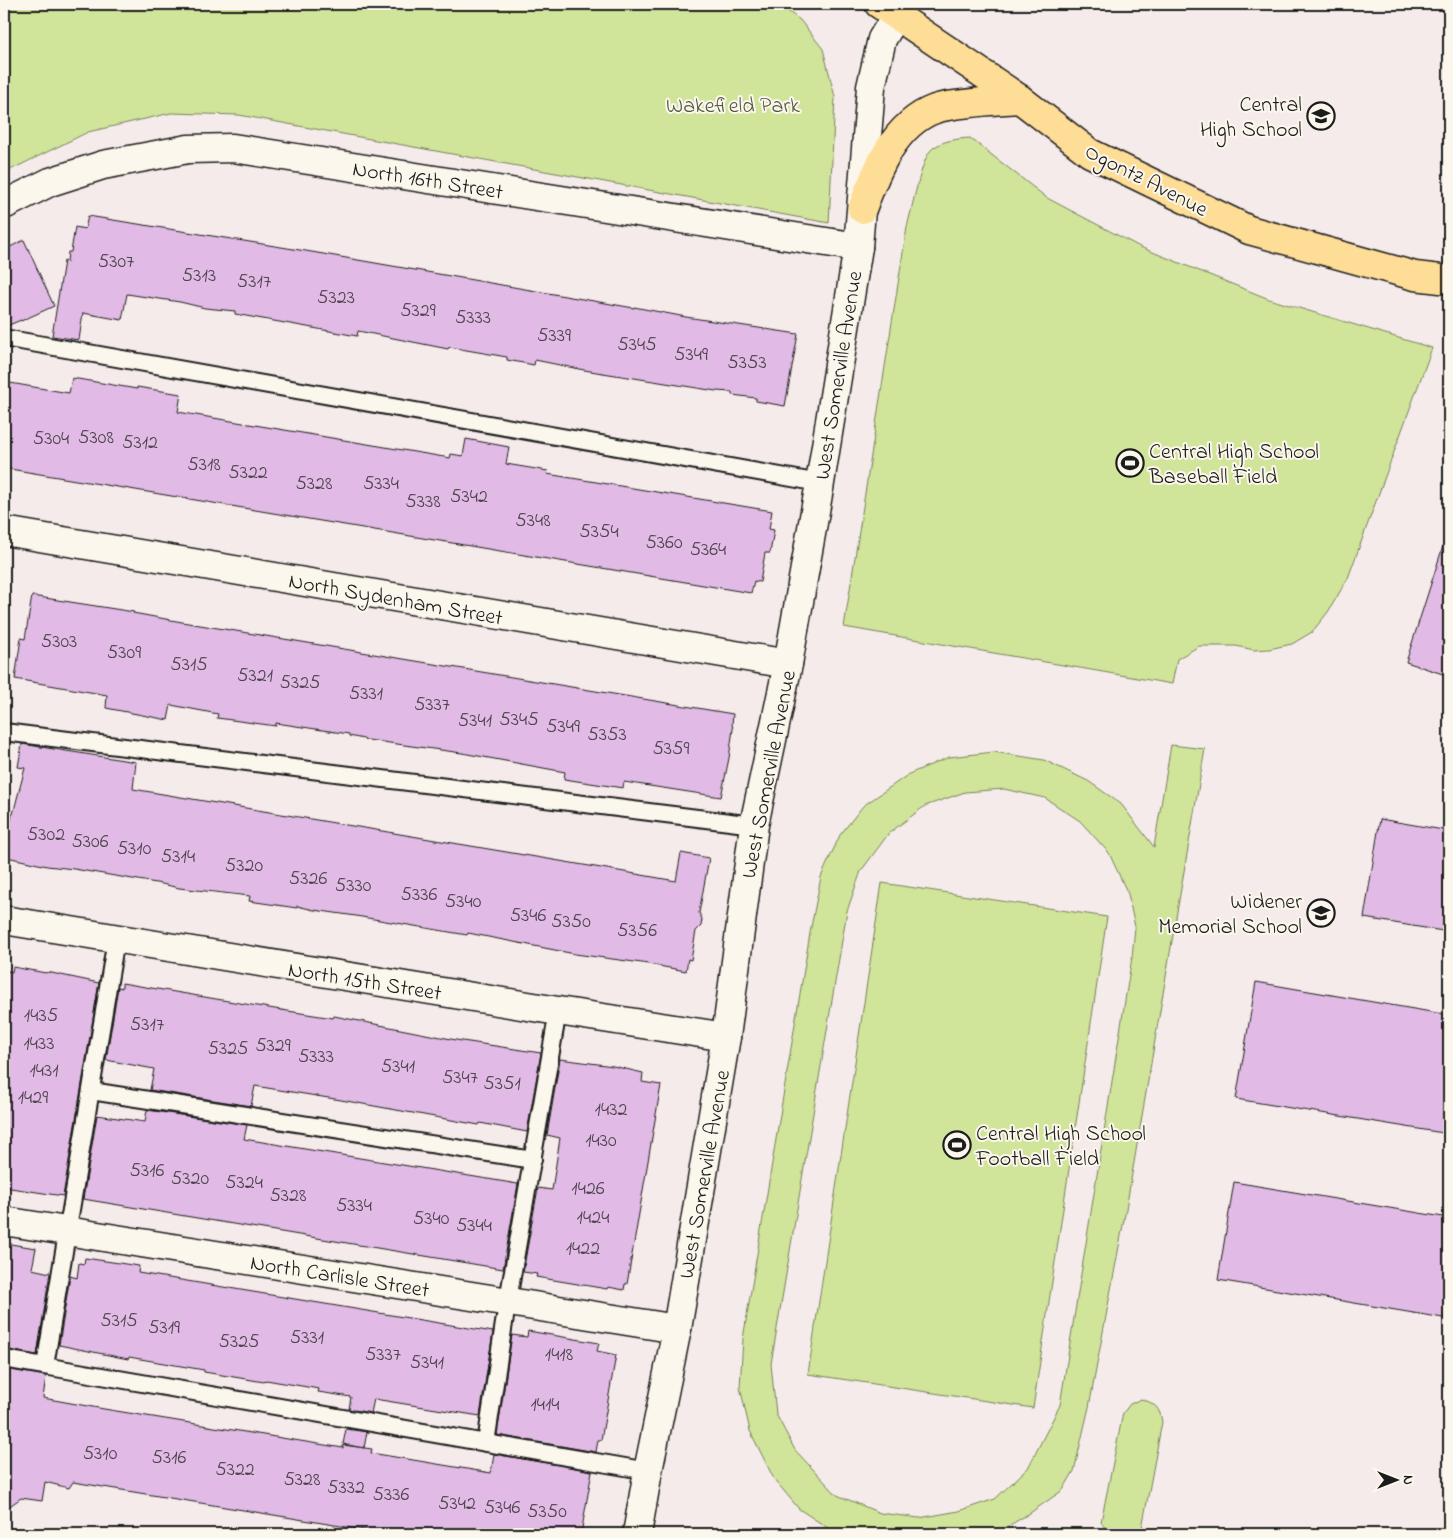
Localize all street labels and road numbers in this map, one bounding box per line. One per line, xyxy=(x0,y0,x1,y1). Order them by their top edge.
street label: Ogontz Avenue xyxy=(1078,137,1213,227)
street label: North 16th Street xyxy=(350,154,506,210)
street label: West Somerville Avenue xyxy=(808,268,872,482)
street label: North Sydenham Street xyxy=(286,566,506,637)
street label: West Somerville Avenue xyxy=(734,668,806,881)
street label: North 15th Street xyxy=(286,955,444,1011)
street label: West Somerville Avenue xyxy=(672,1068,740,1281)
street label: North Carlisle Street xyxy=(248,1248,432,1308)

